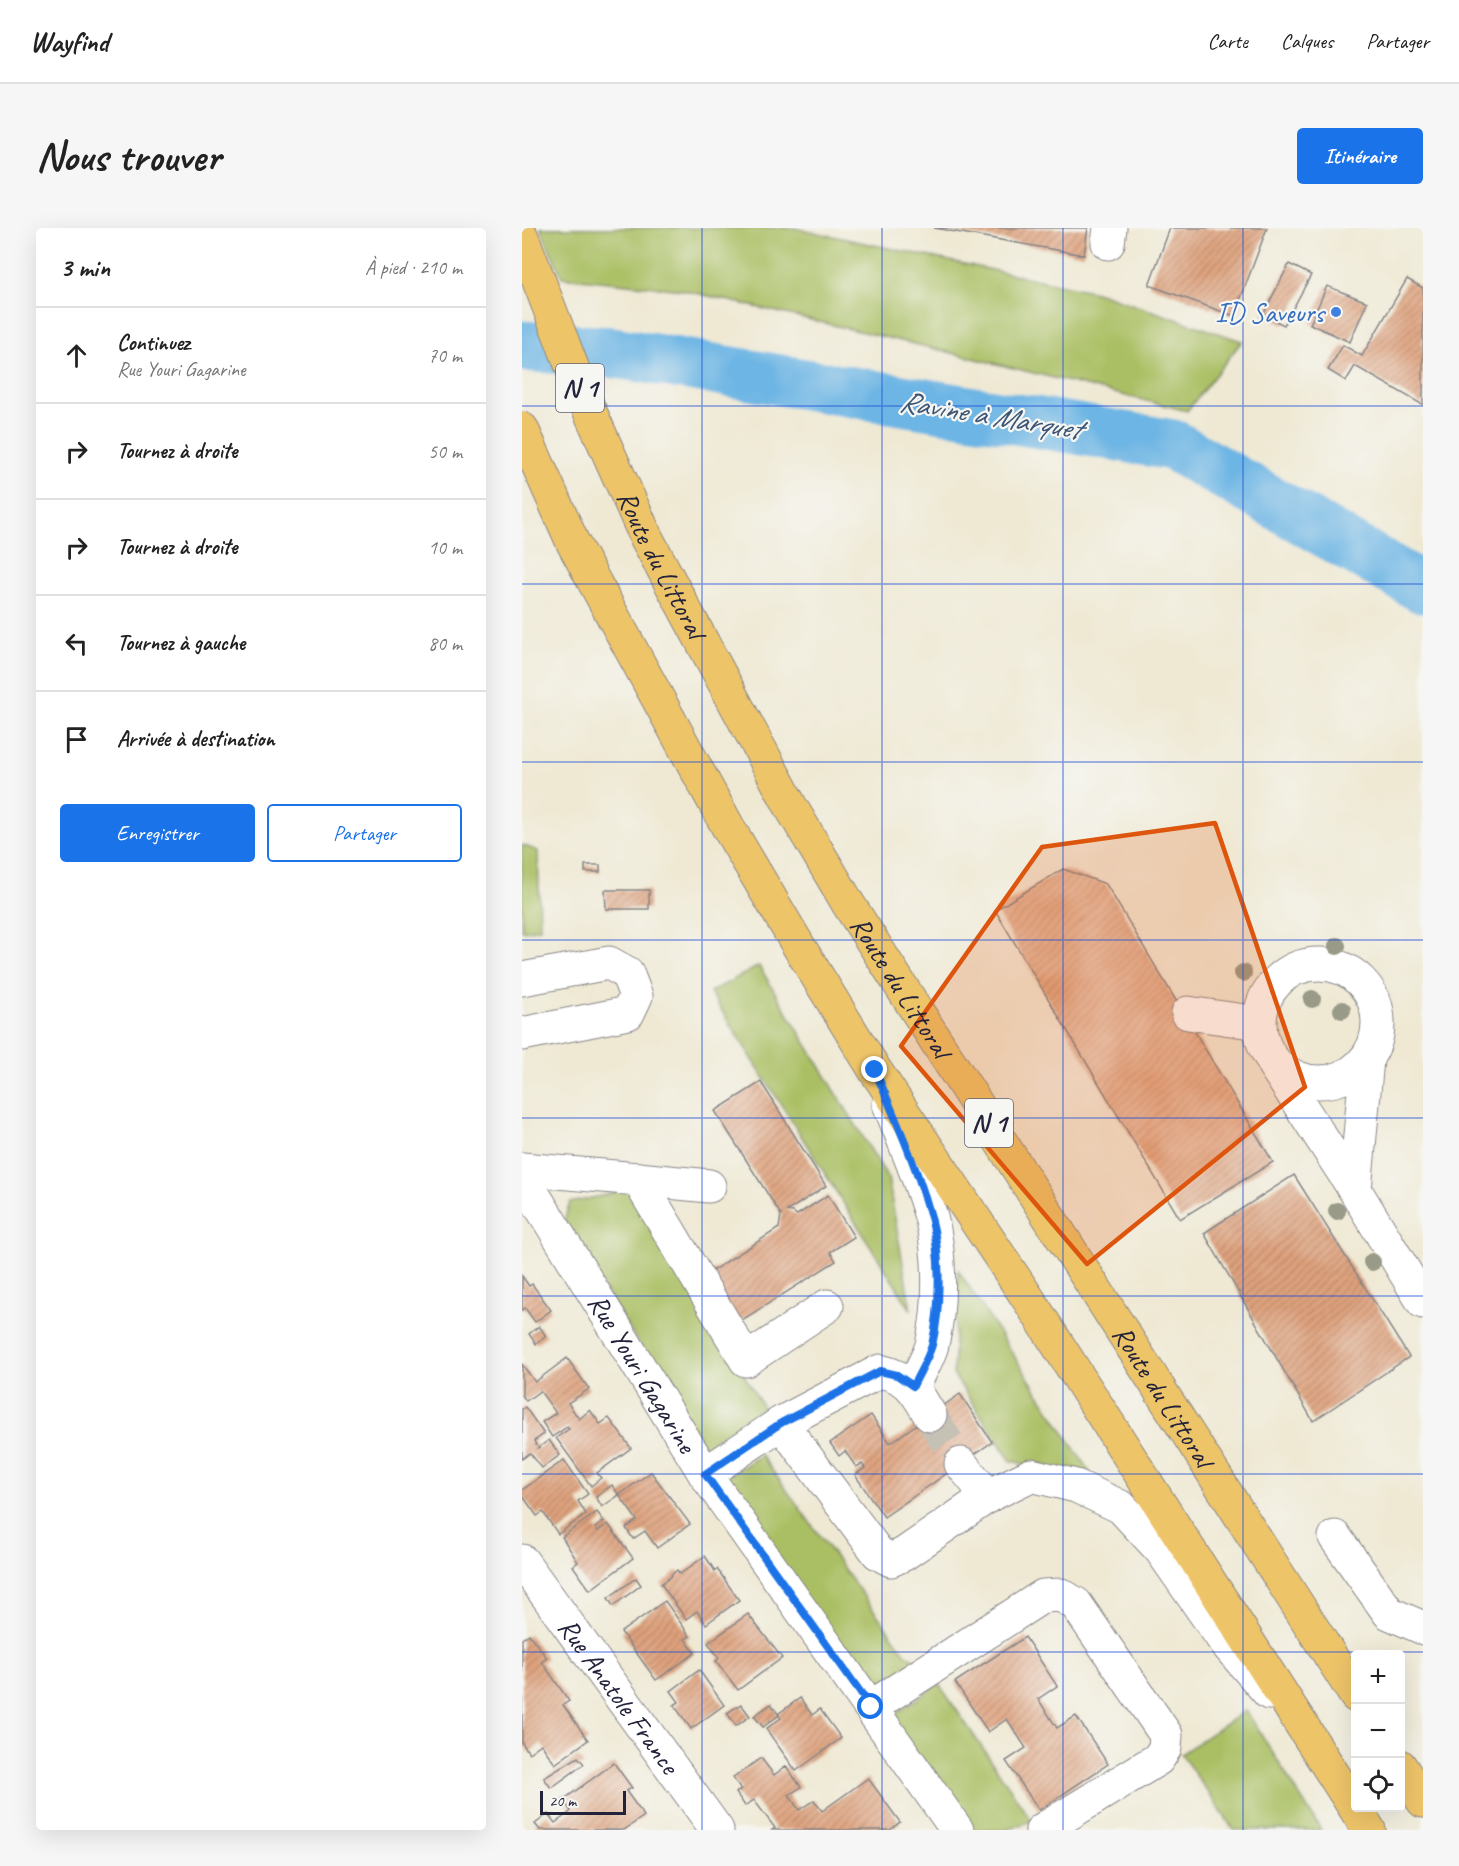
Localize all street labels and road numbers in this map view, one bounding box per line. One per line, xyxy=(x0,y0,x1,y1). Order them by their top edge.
road number: N 1 xyxy=(556,364,604,412)
street label: Route du Littoral xyxy=(610,485,717,648)
street label: Route du Littoral xyxy=(843,909,962,1068)
road number: N 1 xyxy=(965,1099,1013,1147)
street label: Rue Youri Gagarine xyxy=(581,1287,706,1460)
street label: Route du Littoral xyxy=(1105,1319,1225,1477)
street label: Rue Anatole France xyxy=(551,1611,689,1782)

